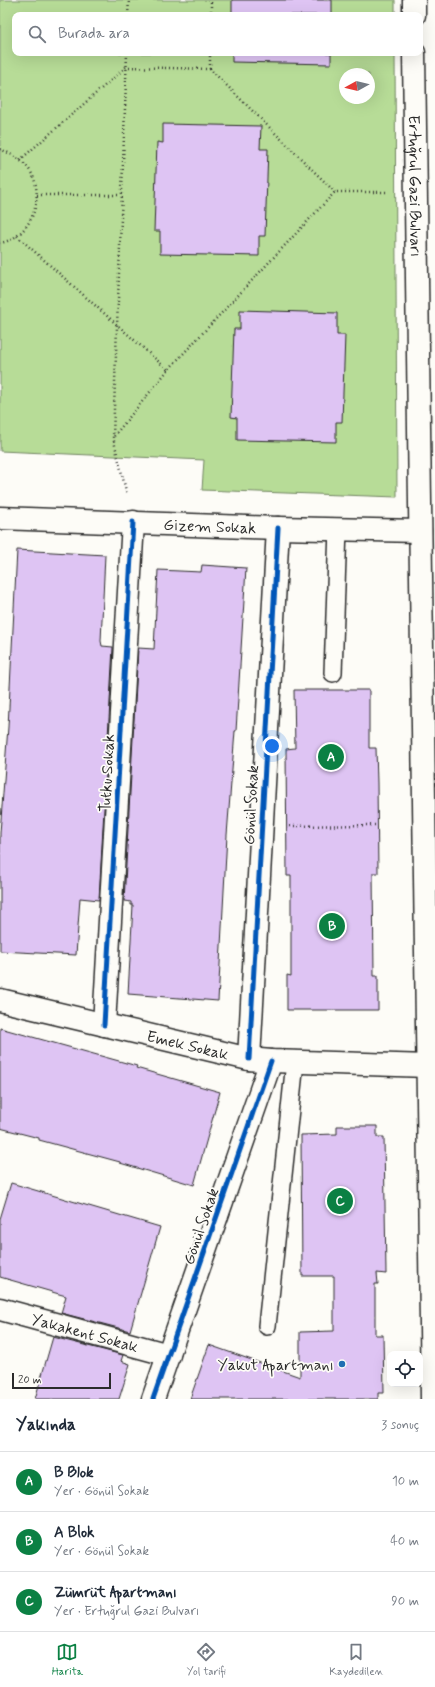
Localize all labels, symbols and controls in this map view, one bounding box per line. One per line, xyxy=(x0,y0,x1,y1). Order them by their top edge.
search box xyxy=(12,12,423,56)
icon: search xyxy=(26,23,48,45)
text: Burada ara xyxy=(58,24,130,44)
north arrow xyxy=(339,68,375,104)
street label: Ertuğrul Gazi Bulvarı xyxy=(403,115,426,257)
street label: Gizem Sokak xyxy=(163,515,257,539)
street label: Tutku Sokak xyxy=(95,733,120,813)
your location xyxy=(262,736,282,756)
pin: A xyxy=(318,742,344,772)
street label: Gönül Sokak xyxy=(239,765,264,845)
pin: B xyxy=(319,911,345,941)
street label: Emek Sokak xyxy=(144,1026,230,1066)
street label: Gönül Sokak xyxy=(179,1185,224,1268)
pin: C xyxy=(327,1186,353,1216)
street label: Yakakent Sokak xyxy=(29,1309,140,1358)
map controls xyxy=(387,1351,423,1387)
button: locate xyxy=(387,1351,423,1387)
place label: Yakut Apartmanı xyxy=(217,1355,334,1377)
marker: Yakut Apartmanı xyxy=(337,1359,347,1369)
scale bar xyxy=(12,1371,111,1390)
text: 20 m xyxy=(18,1373,41,1387)
text: Yakında xyxy=(16,1414,76,1436)
text: 3 sonuç xyxy=(381,1417,419,1434)
text: B Blok xyxy=(54,1463,94,1483)
text: A xyxy=(25,1473,33,1490)
text: 10 m xyxy=(392,1473,419,1490)
text: Yer · Gönül Sokak xyxy=(54,1483,149,1500)
text: A Blok xyxy=(54,1523,95,1543)
text: B xyxy=(25,1533,33,1550)
text: 40 m xyxy=(390,1533,419,1550)
text: Yer · Gönül Sokak xyxy=(54,1543,149,1560)
text: Zümrüt Apartmanı xyxy=(54,1583,177,1603)
text: C xyxy=(24,1593,34,1610)
text: 90 m xyxy=(391,1593,419,1610)
text: Yer · Ertuğrul Gazi Bulvarı xyxy=(54,1603,199,1620)
tab: Harita xyxy=(52,1641,83,1679)
tab: Yol tarifi xyxy=(187,1641,226,1679)
tab: Kaydedilen xyxy=(329,1641,383,1679)

